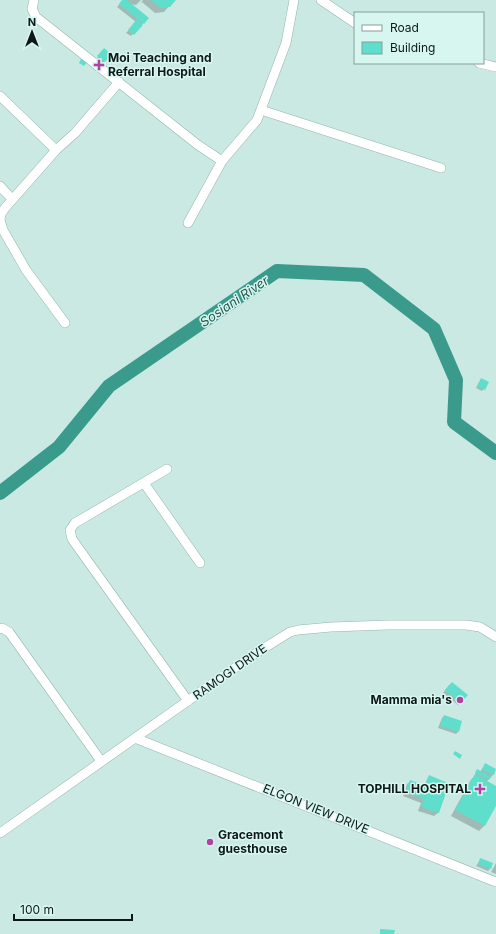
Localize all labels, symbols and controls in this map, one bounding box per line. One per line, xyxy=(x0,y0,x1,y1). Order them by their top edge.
north arrow xyxy=(12,12,52,52)
legend xyxy=(354,12,484,64)
text: N xyxy=(28,15,36,29)
text: Road xyxy=(390,20,419,35)
text: Building xyxy=(390,40,435,55)
place label: Moi Teaching and Referral Hospital xyxy=(108,50,212,79)
marker: Moi Teaching and Referral Hospital xyxy=(93,59,105,71)
water label: Sosiani River xyxy=(197,272,272,330)
street label: RAMOGI DRIVE xyxy=(190,641,270,703)
place label: Mamma mia's xyxy=(371,692,452,707)
marker: Mamma mia's xyxy=(455,695,465,705)
street label: ELGON VIEW DRIVE xyxy=(261,780,371,837)
place label: TOPHILL HOSPITAL xyxy=(358,781,471,796)
marker: TOPHILL HOSPITAL xyxy=(474,783,486,795)
place label: Gracemont guesthouse xyxy=(218,827,288,856)
marker: Gracemont guesthouse xyxy=(205,837,215,847)
scale bar xyxy=(14,896,132,922)
text: 100 m xyxy=(20,902,54,917)

